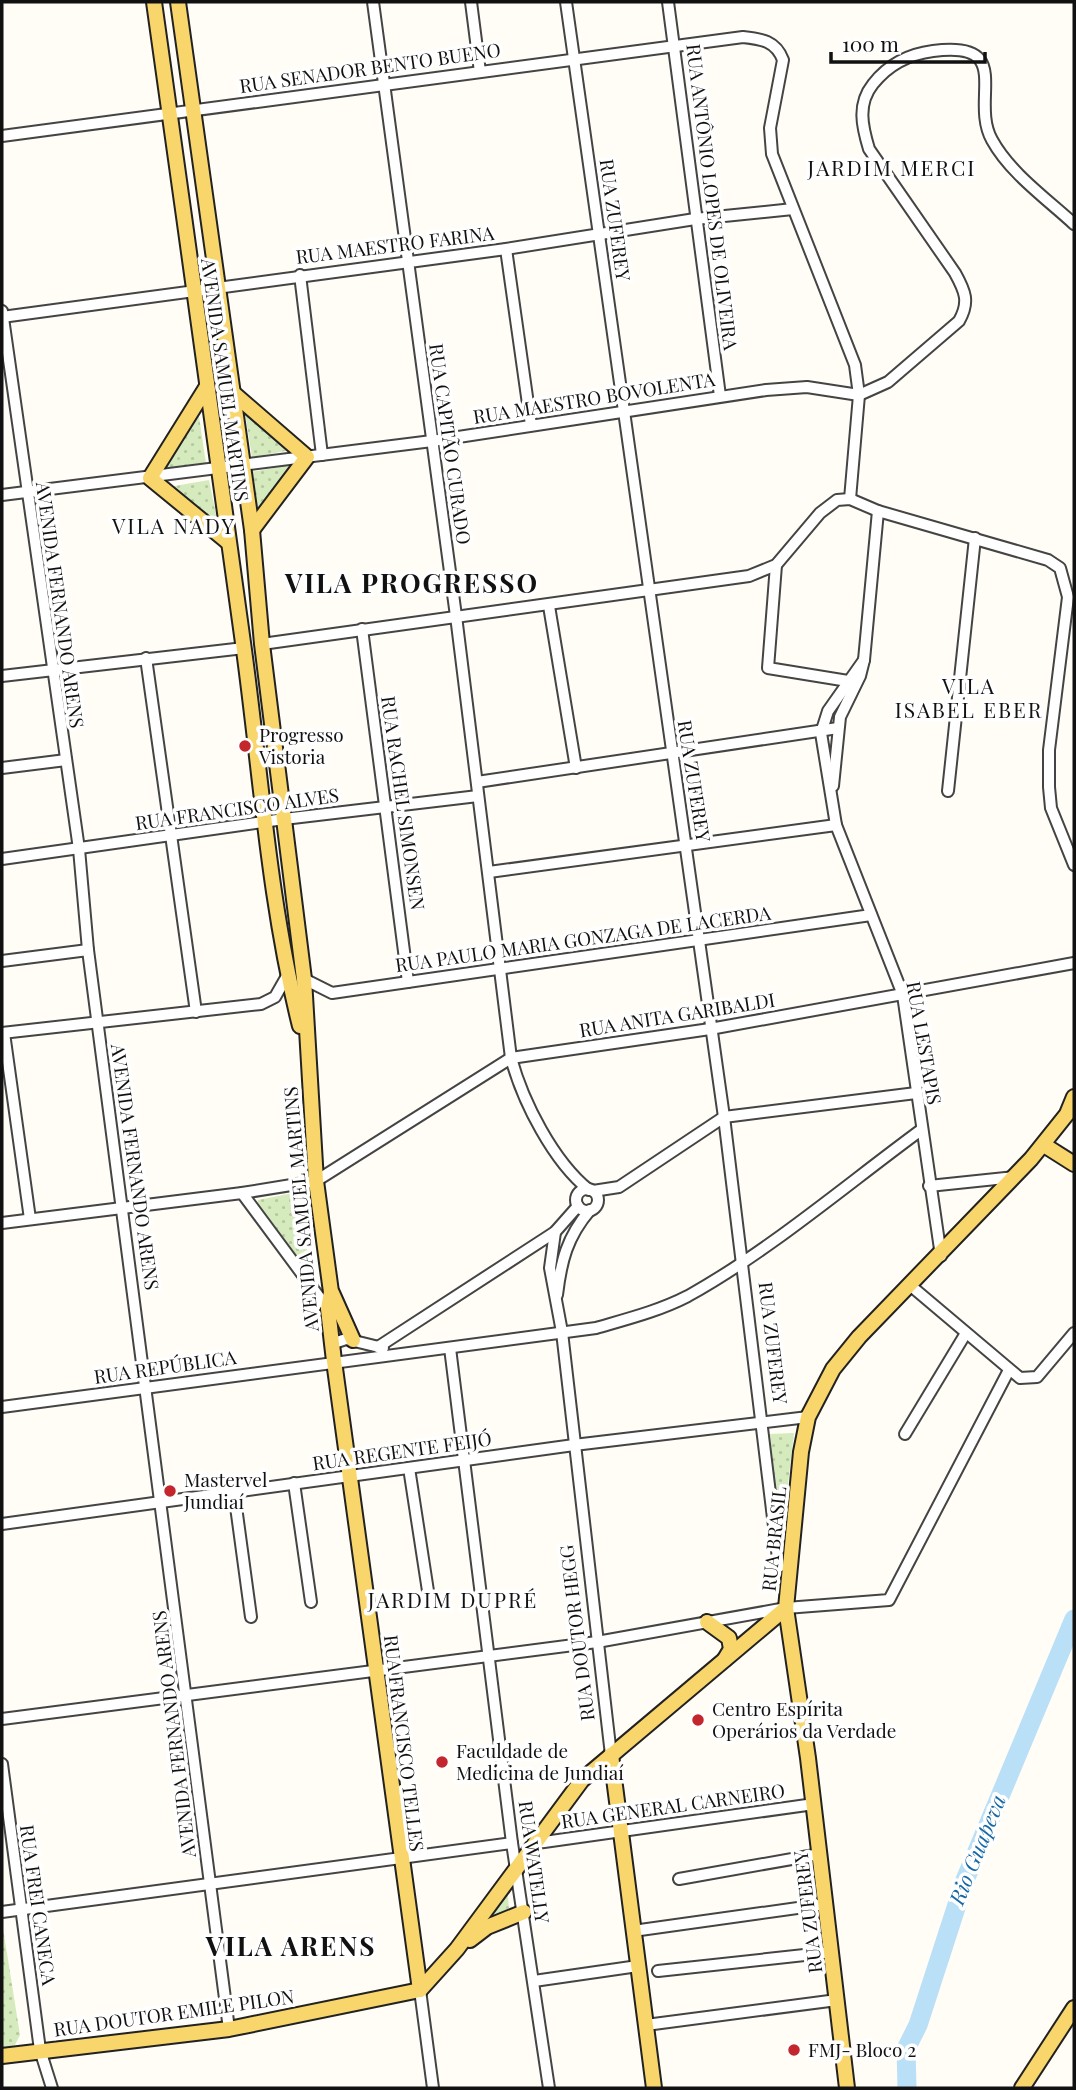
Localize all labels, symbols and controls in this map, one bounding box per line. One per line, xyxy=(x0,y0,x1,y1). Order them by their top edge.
scale bar xyxy=(831,21,985,65)
text: 100 m xyxy=(842,29,899,57)
street label: RUA SENADOR BENTO BUENO xyxy=(238,36,502,98)
street label: RUA ANTÔNIO LOPES DE OLIVEIRA xyxy=(681,42,745,353)
district label: JARDIM MERCI xyxy=(807,153,976,181)
street label: RUA ZUFEREY xyxy=(595,157,638,283)
street label: RUA MAESTRO FARINA xyxy=(294,219,497,269)
street label: AVENIDA SAMUEL MARTINS xyxy=(196,256,256,503)
street label: RUA CAPITÃO CURADO xyxy=(424,342,478,546)
street label: RUA MAESTRO BOVOLENTA xyxy=(471,365,718,429)
street label: AVENIDA FERNANDO ARENS xyxy=(31,479,91,730)
district label: VILA NADY xyxy=(111,511,236,539)
district label: VILA PROGRESSO xyxy=(284,565,539,600)
district label: VILA ISABEL EBER xyxy=(895,671,1043,723)
street label: RUA RACHEL SIMONSEN xyxy=(376,694,432,912)
street label: RUA ZUFEREY xyxy=(673,718,718,844)
place label: Progresso Vistoria xyxy=(258,721,344,769)
marker: Progresso Vistoria xyxy=(237,738,253,754)
street label: RUA FRANCISCO ALVES xyxy=(133,781,340,835)
street label: RUA PAULO MARIA GONZAGA DE LACERDA xyxy=(393,899,773,977)
street label: RUA LESTAPIS xyxy=(901,979,949,1106)
street label: RUA ANITA GARIBALDI xyxy=(577,986,777,1042)
street label: AVENIDA FERNANDO ARENS xyxy=(106,1041,166,1292)
street label: AVENIDA SAMUEL MARTINS xyxy=(276,1086,324,1333)
street label: RUA ZUFEREY xyxy=(754,1280,794,1406)
street label: RUA REPÚBLICA xyxy=(92,1343,239,1389)
street label: RUA REGENTE FEIJÓ xyxy=(311,1425,493,1475)
place label: Mastervel Jundiaí xyxy=(183,1466,268,1514)
marker: Mastervel Jundiaí xyxy=(162,1483,178,1499)
street label: RUA BRASIL xyxy=(755,1485,791,1593)
street label: RUA DOUTOR HEGG xyxy=(552,1544,600,1723)
district label: JARDIM DUPRÉ xyxy=(367,1585,538,1613)
street label: AVENIDA FERNANDO ARENS xyxy=(145,1609,201,1860)
street label: RUA FRANCISCO TELLES xyxy=(379,1633,431,1853)
place label: Centro Espírita Operários da Verdade xyxy=(712,1695,896,1743)
marker: Centro Espírita Operários da Verdade xyxy=(690,1712,706,1728)
place label: Faculdade de Medicina de Jundiaí xyxy=(456,1737,624,1785)
marker: Faculdade de Medicina de Jundiaí xyxy=(434,1754,450,1770)
street label: RUA GENERAL CARNEIRO xyxy=(559,1776,786,1834)
water label: Rio Guapeva xyxy=(941,1790,1011,1909)
street label: RUA WATELLY xyxy=(514,1799,557,1926)
street label: RUA FREI CANECA xyxy=(15,1823,63,1988)
street label: RUA ZUFEREY xyxy=(787,1849,827,1975)
district label: VILA ARENS xyxy=(205,1928,376,1963)
street label: RUA DOUTOR EMILE PILON xyxy=(52,1982,296,2042)
place label: FMJ- Bloco 2 xyxy=(808,2036,916,2062)
marker: FMJ- Bloco 2 xyxy=(786,2042,802,2058)

